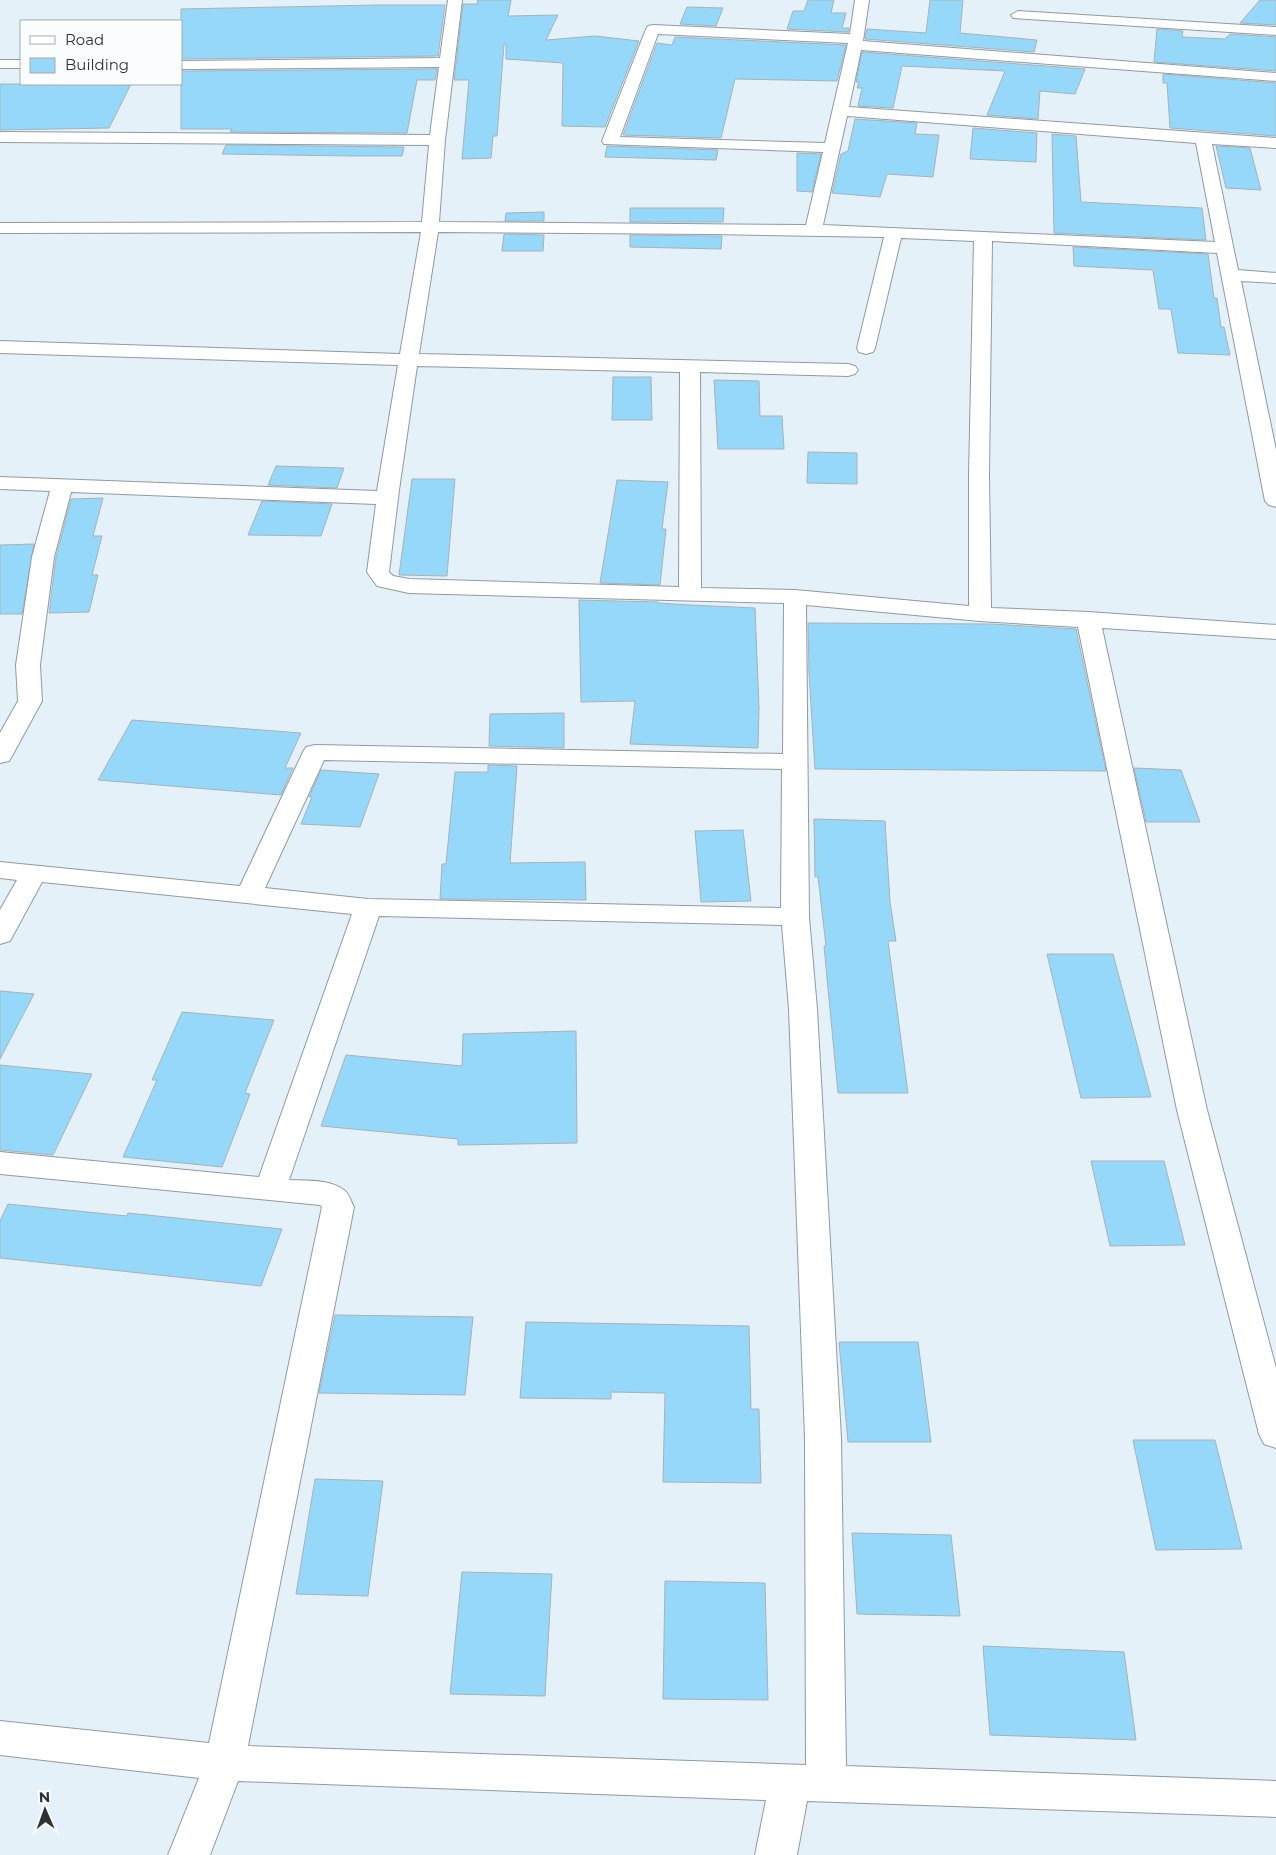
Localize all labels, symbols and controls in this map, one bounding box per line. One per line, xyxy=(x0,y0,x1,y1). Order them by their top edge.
legend xyxy=(20,20,182,85)
text: Road xyxy=(65,30,104,49)
text: Building xyxy=(65,55,129,74)
north arrow xyxy=(20,1785,70,1835)
text: N xyxy=(39,1788,51,1806)

